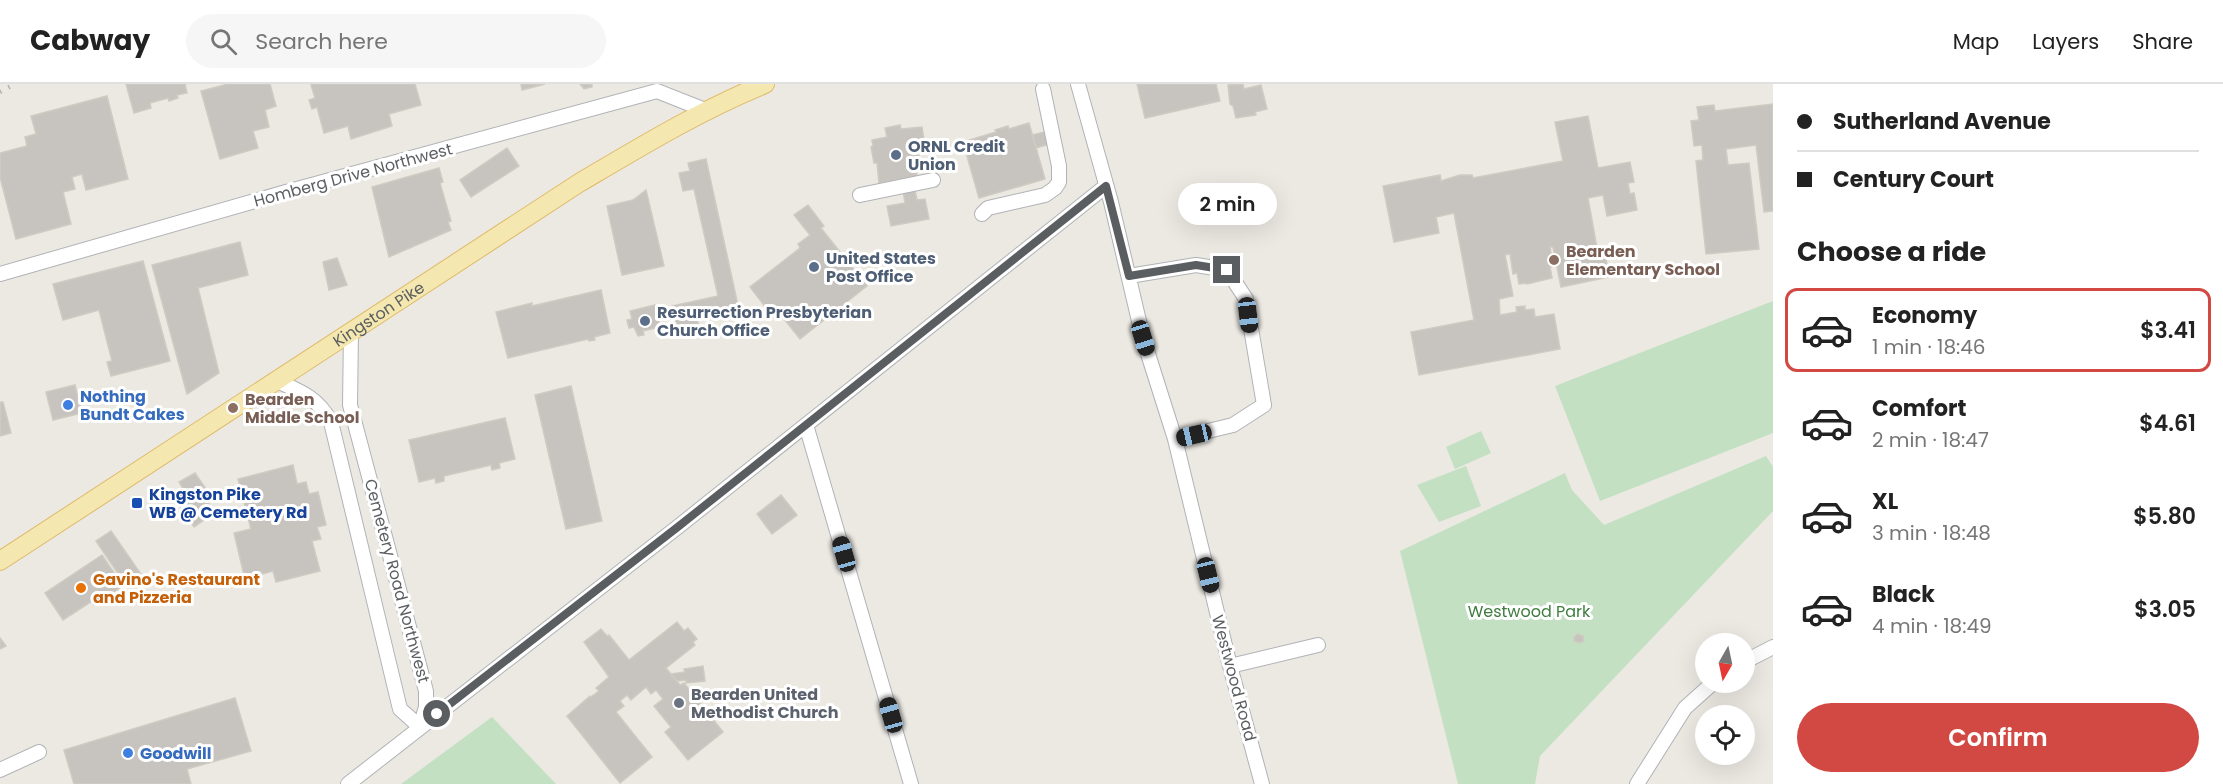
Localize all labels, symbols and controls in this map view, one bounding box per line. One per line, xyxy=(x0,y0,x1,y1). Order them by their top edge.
search box xyxy=(186,14,606,68)
text: Cabway xyxy=(30,21,150,60)
icon: search xyxy=(207,25,240,58)
text: Search here xyxy=(255,26,388,57)
text: Map xyxy=(1953,27,1999,56)
text: Layers xyxy=(2032,27,2099,56)
text: Share xyxy=(2132,27,2193,56)
text: Sutherland Avenue xyxy=(1833,106,2051,137)
place label: ORNL Credit Union xyxy=(908,135,1005,176)
street label: Homberg Drive Northwest xyxy=(251,137,455,213)
marker: ORNL Credit Union xyxy=(889,148,903,162)
text: Century Court xyxy=(1833,164,1994,195)
callout: 2 min xyxy=(1178,183,1276,225)
text: 2 min xyxy=(1200,190,1255,218)
text: Choose a ride xyxy=(1797,233,1986,270)
place label: Bearden Elementary School xyxy=(1566,240,1720,281)
place label: United States Post Office xyxy=(826,247,936,288)
marker: Bearden Elementary School xyxy=(1547,253,1561,267)
route end xyxy=(1213,256,1240,283)
marker: United States Post Office xyxy=(807,260,821,274)
street label: Kingston Pike xyxy=(328,276,429,352)
car xyxy=(1237,296,1259,334)
text: Economy xyxy=(1872,300,1977,331)
place label: Resurrection Presbyterian Church Office xyxy=(657,301,872,342)
icon: car xyxy=(1800,303,1854,357)
marker: Resurrection Presbyterian Church Office xyxy=(638,314,652,328)
text: $3.41 xyxy=(2140,315,2196,346)
car xyxy=(1129,318,1157,358)
text: 1 min · 18:46 xyxy=(1872,333,1986,361)
place label: Nothing Bundt Cakes xyxy=(80,385,185,426)
place label: Bearden Middle School xyxy=(245,388,360,429)
text: Comfort xyxy=(1872,393,1966,424)
icon: car xyxy=(1800,396,1854,450)
marker: Nothing Bundt Cakes xyxy=(61,398,75,412)
marker: Bearden Middle School xyxy=(226,401,240,415)
text: $4.61 xyxy=(2139,408,2196,439)
car xyxy=(1174,422,1214,448)
text: 2 min · 18:47 xyxy=(1872,426,1989,454)
street label: Cemetery Road Northwest xyxy=(359,476,435,686)
place label: Kingston Pike WB @ Cemetery Rd xyxy=(149,483,307,524)
text: XL xyxy=(1872,486,1898,517)
icon: car xyxy=(1800,489,1854,543)
marker: Kingston Pike WB @ Cemetery Rd xyxy=(130,496,144,510)
text: $5.80 xyxy=(2133,501,2196,532)
text: 3 min · 18:48 xyxy=(1872,519,1991,547)
car xyxy=(830,534,858,574)
car xyxy=(1195,555,1221,595)
place label: Gavino's Restaurant and Pizzeria xyxy=(93,568,260,609)
text: Black xyxy=(1872,579,1935,610)
marker: Gavino's Restaurant and Pizzeria xyxy=(74,581,88,595)
icon: car xyxy=(1800,582,1854,636)
text: $3.05 xyxy=(2134,594,2196,625)
park label: Westwood Park xyxy=(1468,600,1591,623)
street label: Westwood Road xyxy=(1206,612,1262,744)
text: 4 min · 18:49 xyxy=(1872,612,1992,640)
north arrow xyxy=(1695,633,1755,693)
map controls xyxy=(1695,633,1755,765)
place label: Bearden United Methodist Church xyxy=(691,683,839,724)
car xyxy=(877,695,905,735)
marker: Bearden United Methodist Church xyxy=(672,696,686,710)
route start xyxy=(423,700,450,727)
button: Confirm xyxy=(1797,703,2199,772)
button: locate xyxy=(1695,705,1755,765)
place label: Goodwill xyxy=(140,742,211,765)
marker: Goodwill xyxy=(121,746,135,760)

